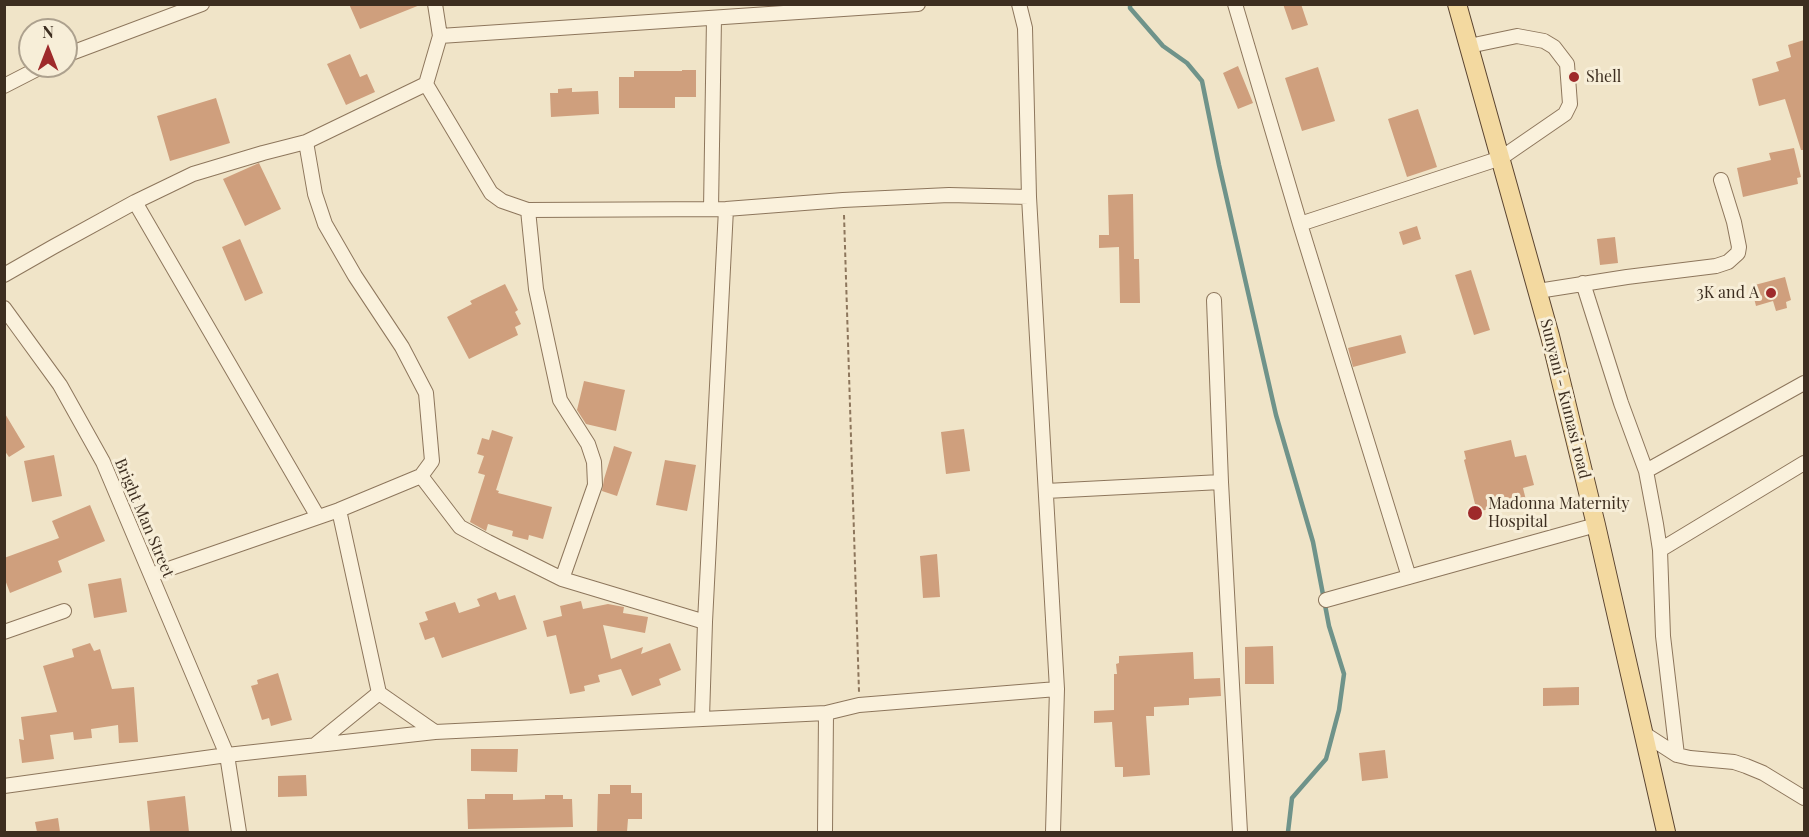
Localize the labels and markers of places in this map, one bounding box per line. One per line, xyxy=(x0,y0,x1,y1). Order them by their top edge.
place label: Shell xyxy=(1586,67,1621,87)
marker: Shell xyxy=(1567,70,1581,84)
place label: 3K and A xyxy=(1696,283,1759,303)
marker: 3K and A xyxy=(1764,286,1778,300)
place label: Madonna Maternity Hospital xyxy=(1488,494,1630,532)
marker: Madonna Maternity Hospital xyxy=(1466,504,1484,522)

